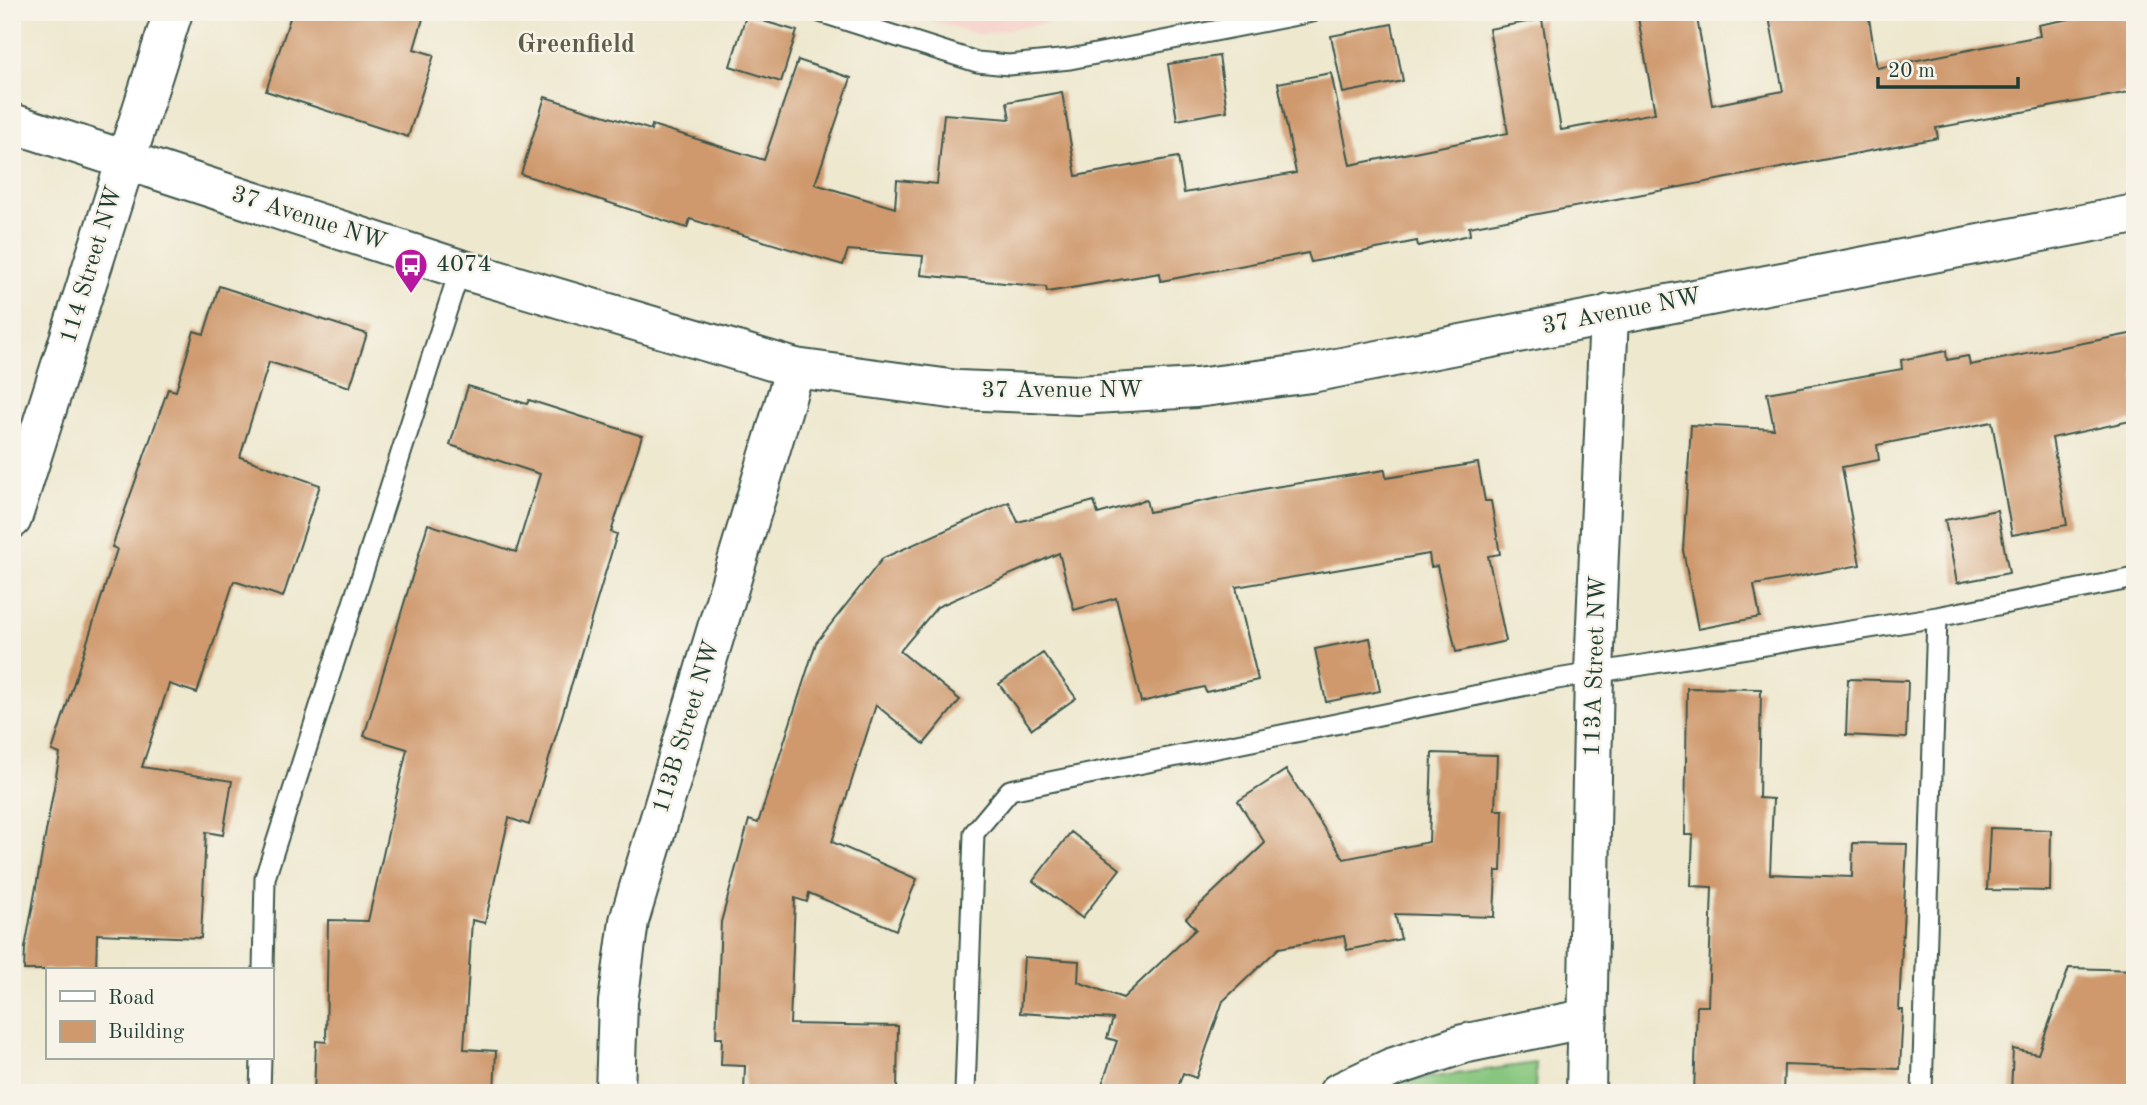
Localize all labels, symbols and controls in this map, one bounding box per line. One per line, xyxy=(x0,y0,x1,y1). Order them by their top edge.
district label: Greenfield xyxy=(517,32,635,58)
scale bar xyxy=(1878,46,2018,90)
text: 20 m xyxy=(1888,61,1935,82)
street label: 114 Street NW xyxy=(57,183,127,346)
street label: 37 Avenue NW xyxy=(228,183,390,255)
bus stop icon: 4074 xyxy=(392,246,430,295)
place label: 4074 xyxy=(436,253,492,277)
street label: 37 Avenue NW xyxy=(1540,285,1704,339)
street label: 37 Avenue NW xyxy=(981,379,1143,403)
street label: 113A Street NW xyxy=(1581,575,1611,757)
street label: 113B Street NW xyxy=(649,637,725,816)
legend xyxy=(46,968,273,1060)
text: Road xyxy=(108,988,155,1009)
text: Building xyxy=(108,1022,185,1043)

